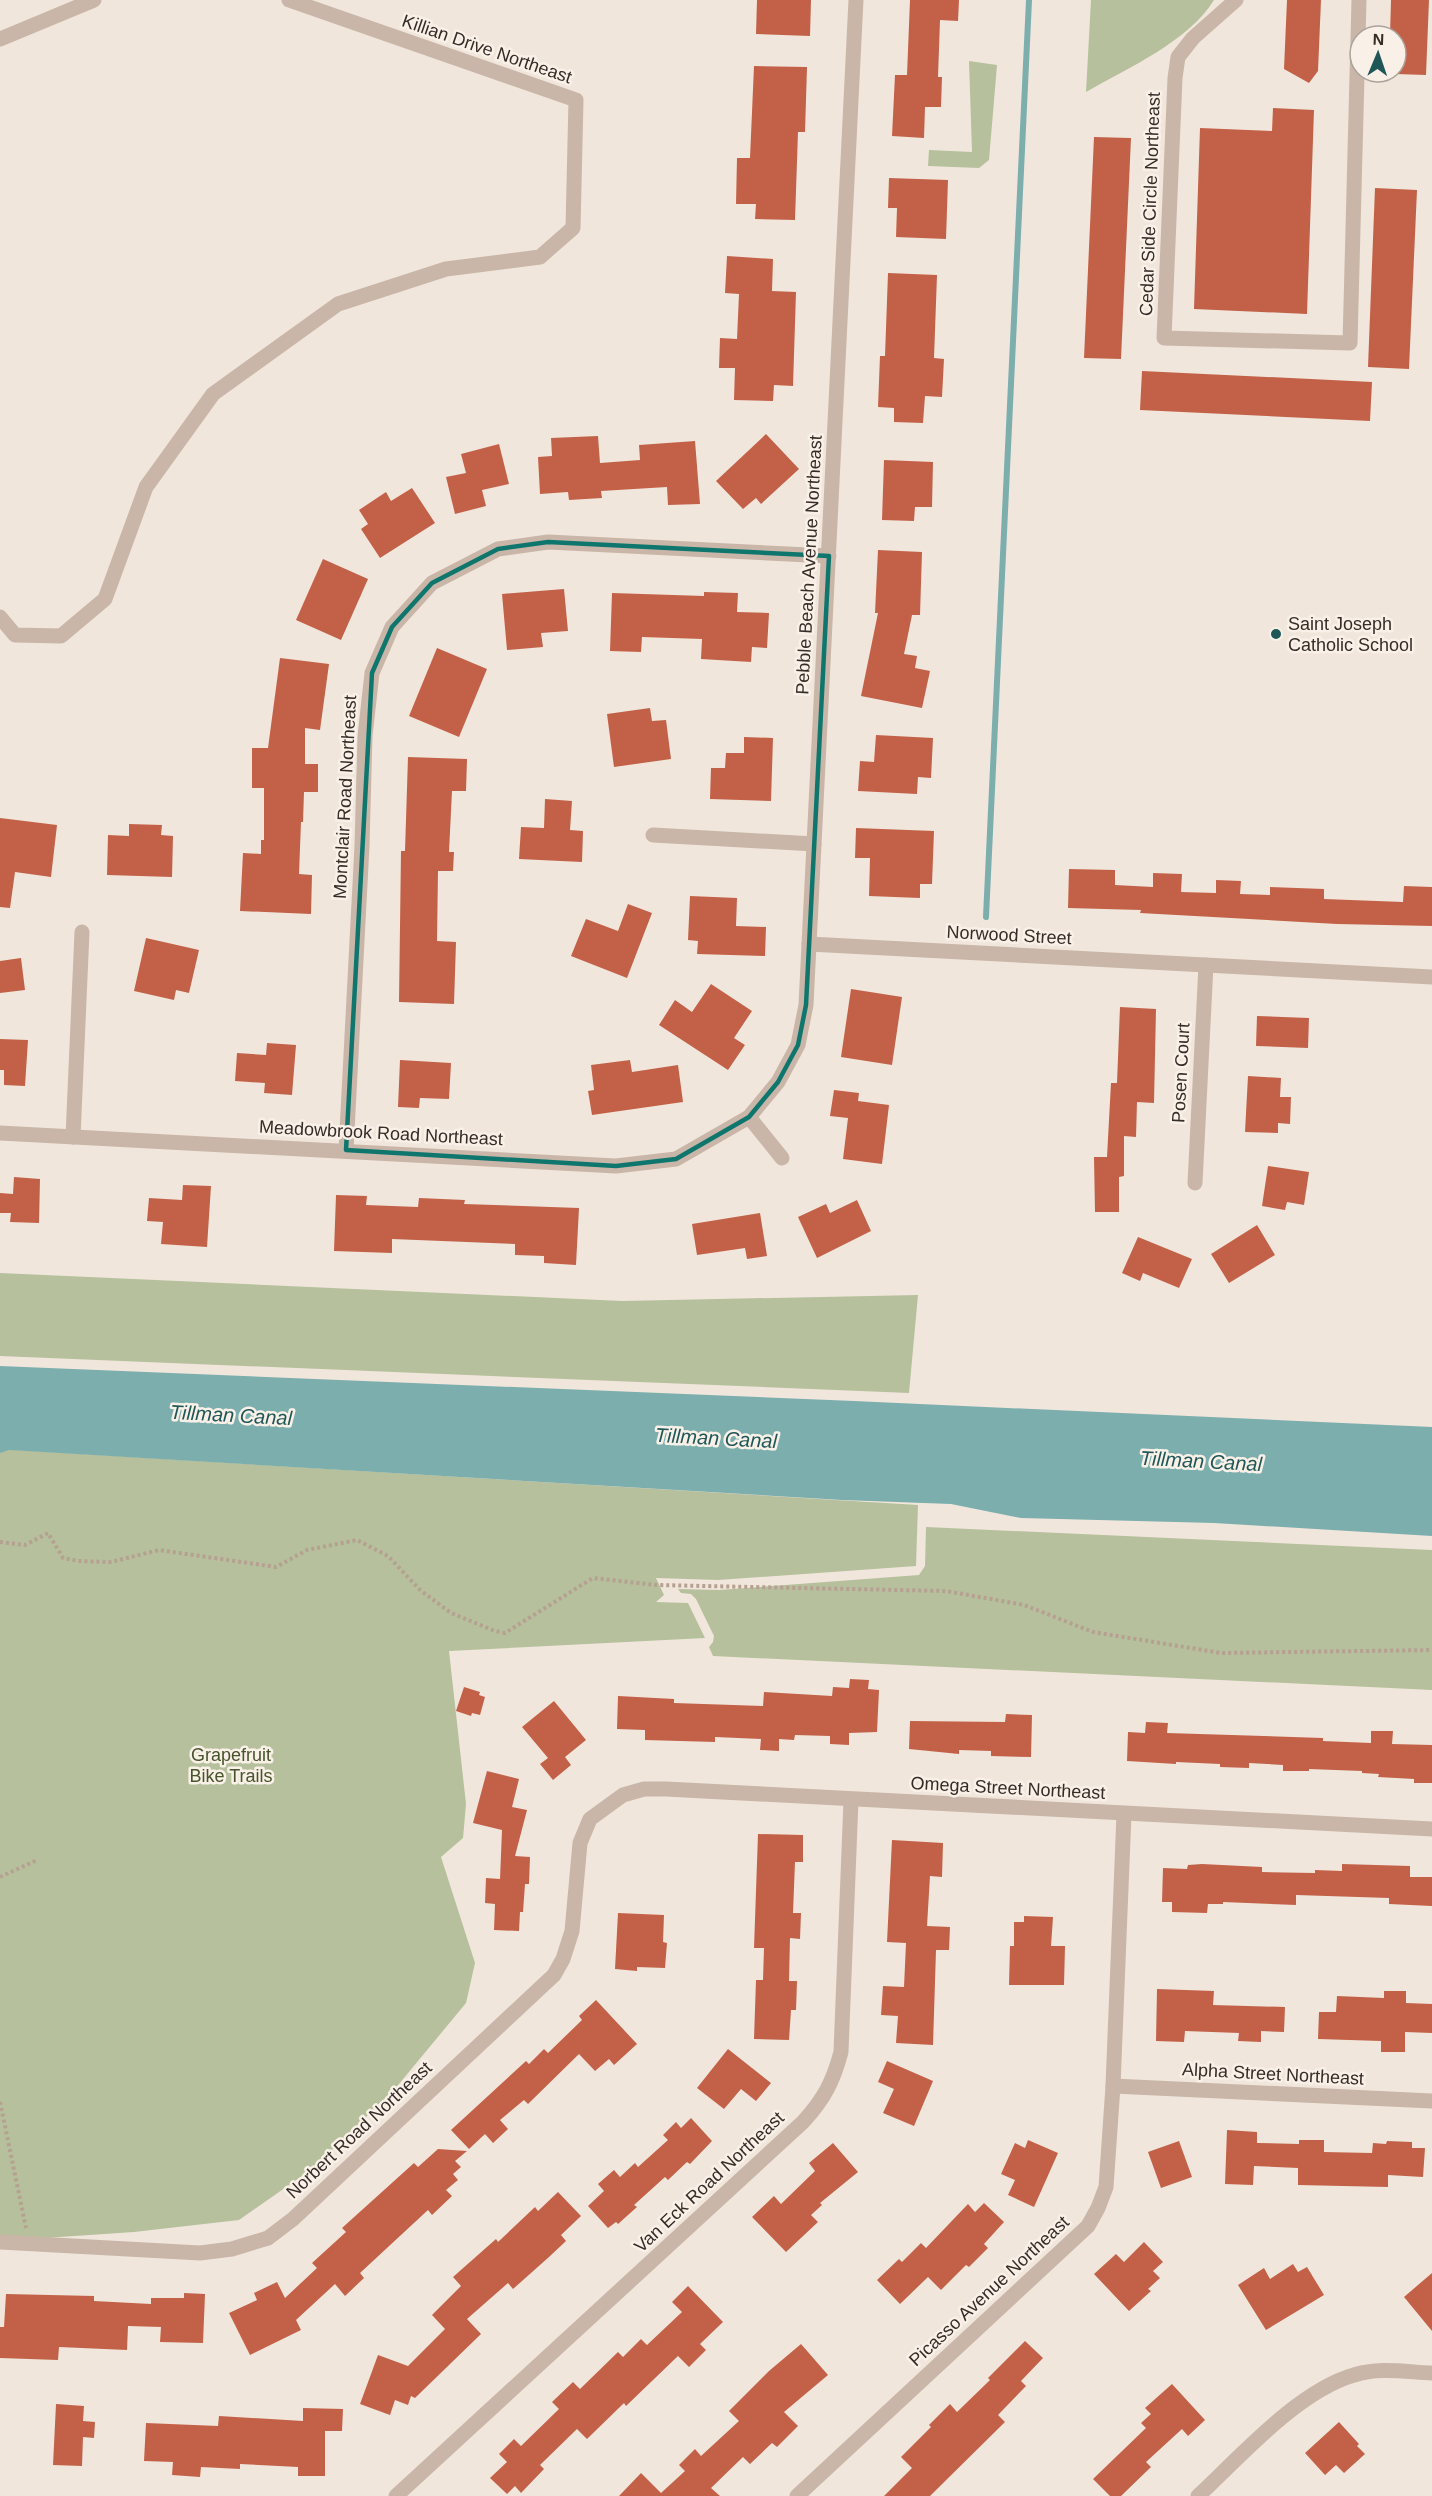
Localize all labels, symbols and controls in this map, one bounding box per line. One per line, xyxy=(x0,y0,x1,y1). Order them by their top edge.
street label: Killian Drive Northeast xyxy=(400,11,574,87)
north arrow xyxy=(1348,24,1408,84)
text: N xyxy=(1372,31,1385,48)
street label: Cedar Side Circle Northeast xyxy=(1136,92,1164,316)
street label: Pebble Beach Avenue Northeast xyxy=(792,435,826,695)
place label: Saint Joseph Catholic School xyxy=(1288,614,1413,655)
marker: Saint Joseph Catholic School xyxy=(1269,627,1283,641)
street label: Montclair Road Northeast xyxy=(330,695,360,899)
street label: Norwood Street xyxy=(946,922,1072,948)
street label: Posen Court xyxy=(1168,1023,1194,1123)
street label: Meadowbrook Road Northeast xyxy=(259,1117,503,1149)
water label: Tillman Canal xyxy=(169,1401,293,1429)
water label: Tillman Canal xyxy=(654,1424,778,1452)
water label: Tillman Canal xyxy=(1139,1447,1263,1475)
park label: Grapefruit Bike Trails xyxy=(189,1745,273,1786)
street label: Omega Street Northeast xyxy=(910,1773,1106,1803)
street label: Norbert Road Northeast xyxy=(282,2058,436,2202)
street label: Alpha Street Northeast xyxy=(1182,2059,1364,2089)
street label: Van Eck Road Northeast xyxy=(630,2108,788,2256)
street label: Picasso Avenue Northeast xyxy=(905,2212,1073,2370)

